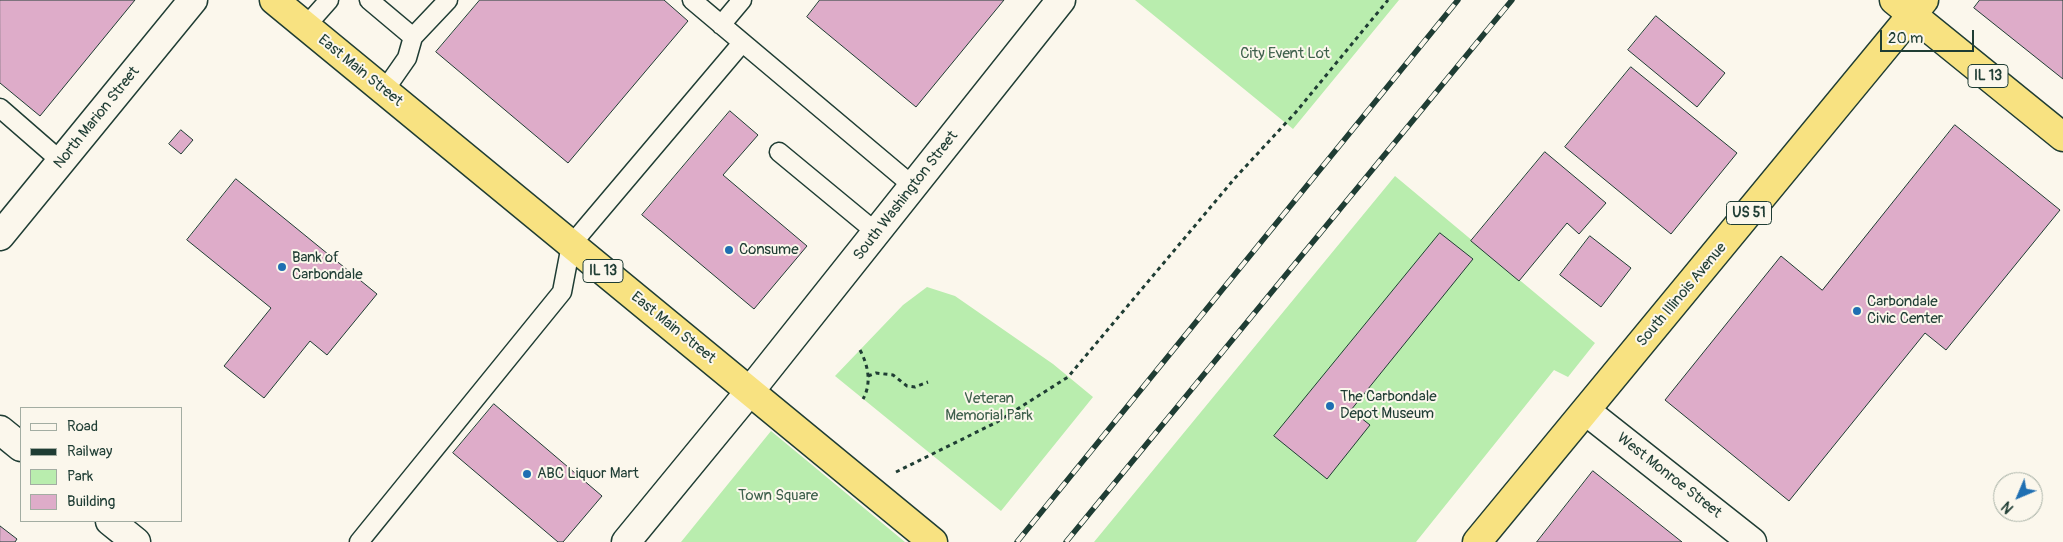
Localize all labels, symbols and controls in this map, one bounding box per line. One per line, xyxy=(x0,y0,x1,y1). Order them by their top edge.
scale bar xyxy=(1883,20,1977,52)
text: 20 m xyxy=(1888,29,1923,48)
street label: East Main Street xyxy=(314,31,406,111)
park label: City Event Lot xyxy=(1240,45,1330,63)
street label: North Marion Street xyxy=(50,63,144,173)
road number: IL 13 xyxy=(1968,64,2008,88)
street label: South Washington Street xyxy=(850,128,962,264)
road number: US 51 xyxy=(1726,202,1772,224)
street label: South Illinois Avenue xyxy=(1633,239,1731,351)
place label: Consume xyxy=(739,241,799,259)
marker: Consume xyxy=(723,244,735,256)
place label: Bank of Carbondale xyxy=(292,249,363,284)
road number: IL 13 xyxy=(583,260,623,282)
marker: Bank of Carbondale xyxy=(276,261,288,273)
street label: East Main Street xyxy=(627,288,719,368)
place label: Carbondale Civic Center xyxy=(1867,293,1943,328)
marker: Carbondale Civic Center xyxy=(1851,305,1863,317)
place label: The Carbondale Depot Museum xyxy=(1340,388,1437,423)
park label: Veteran Memorial Park xyxy=(945,390,1033,425)
marker: The Carbondale Depot Museum xyxy=(1324,400,1336,412)
legend xyxy=(20,407,182,522)
text: Road xyxy=(67,417,98,436)
street label: West Monroe Street xyxy=(1613,430,1725,522)
text: Railway xyxy=(67,442,112,461)
place label: ABC Liquor Mart xyxy=(537,465,639,483)
text: Park xyxy=(67,467,93,486)
marker: ABC Liquor Mart xyxy=(521,468,533,480)
north arrow xyxy=(1993,472,2043,522)
park label: Town Square xyxy=(738,487,818,505)
text: Building xyxy=(67,492,115,511)
text: N xyxy=(1998,498,2017,517)

